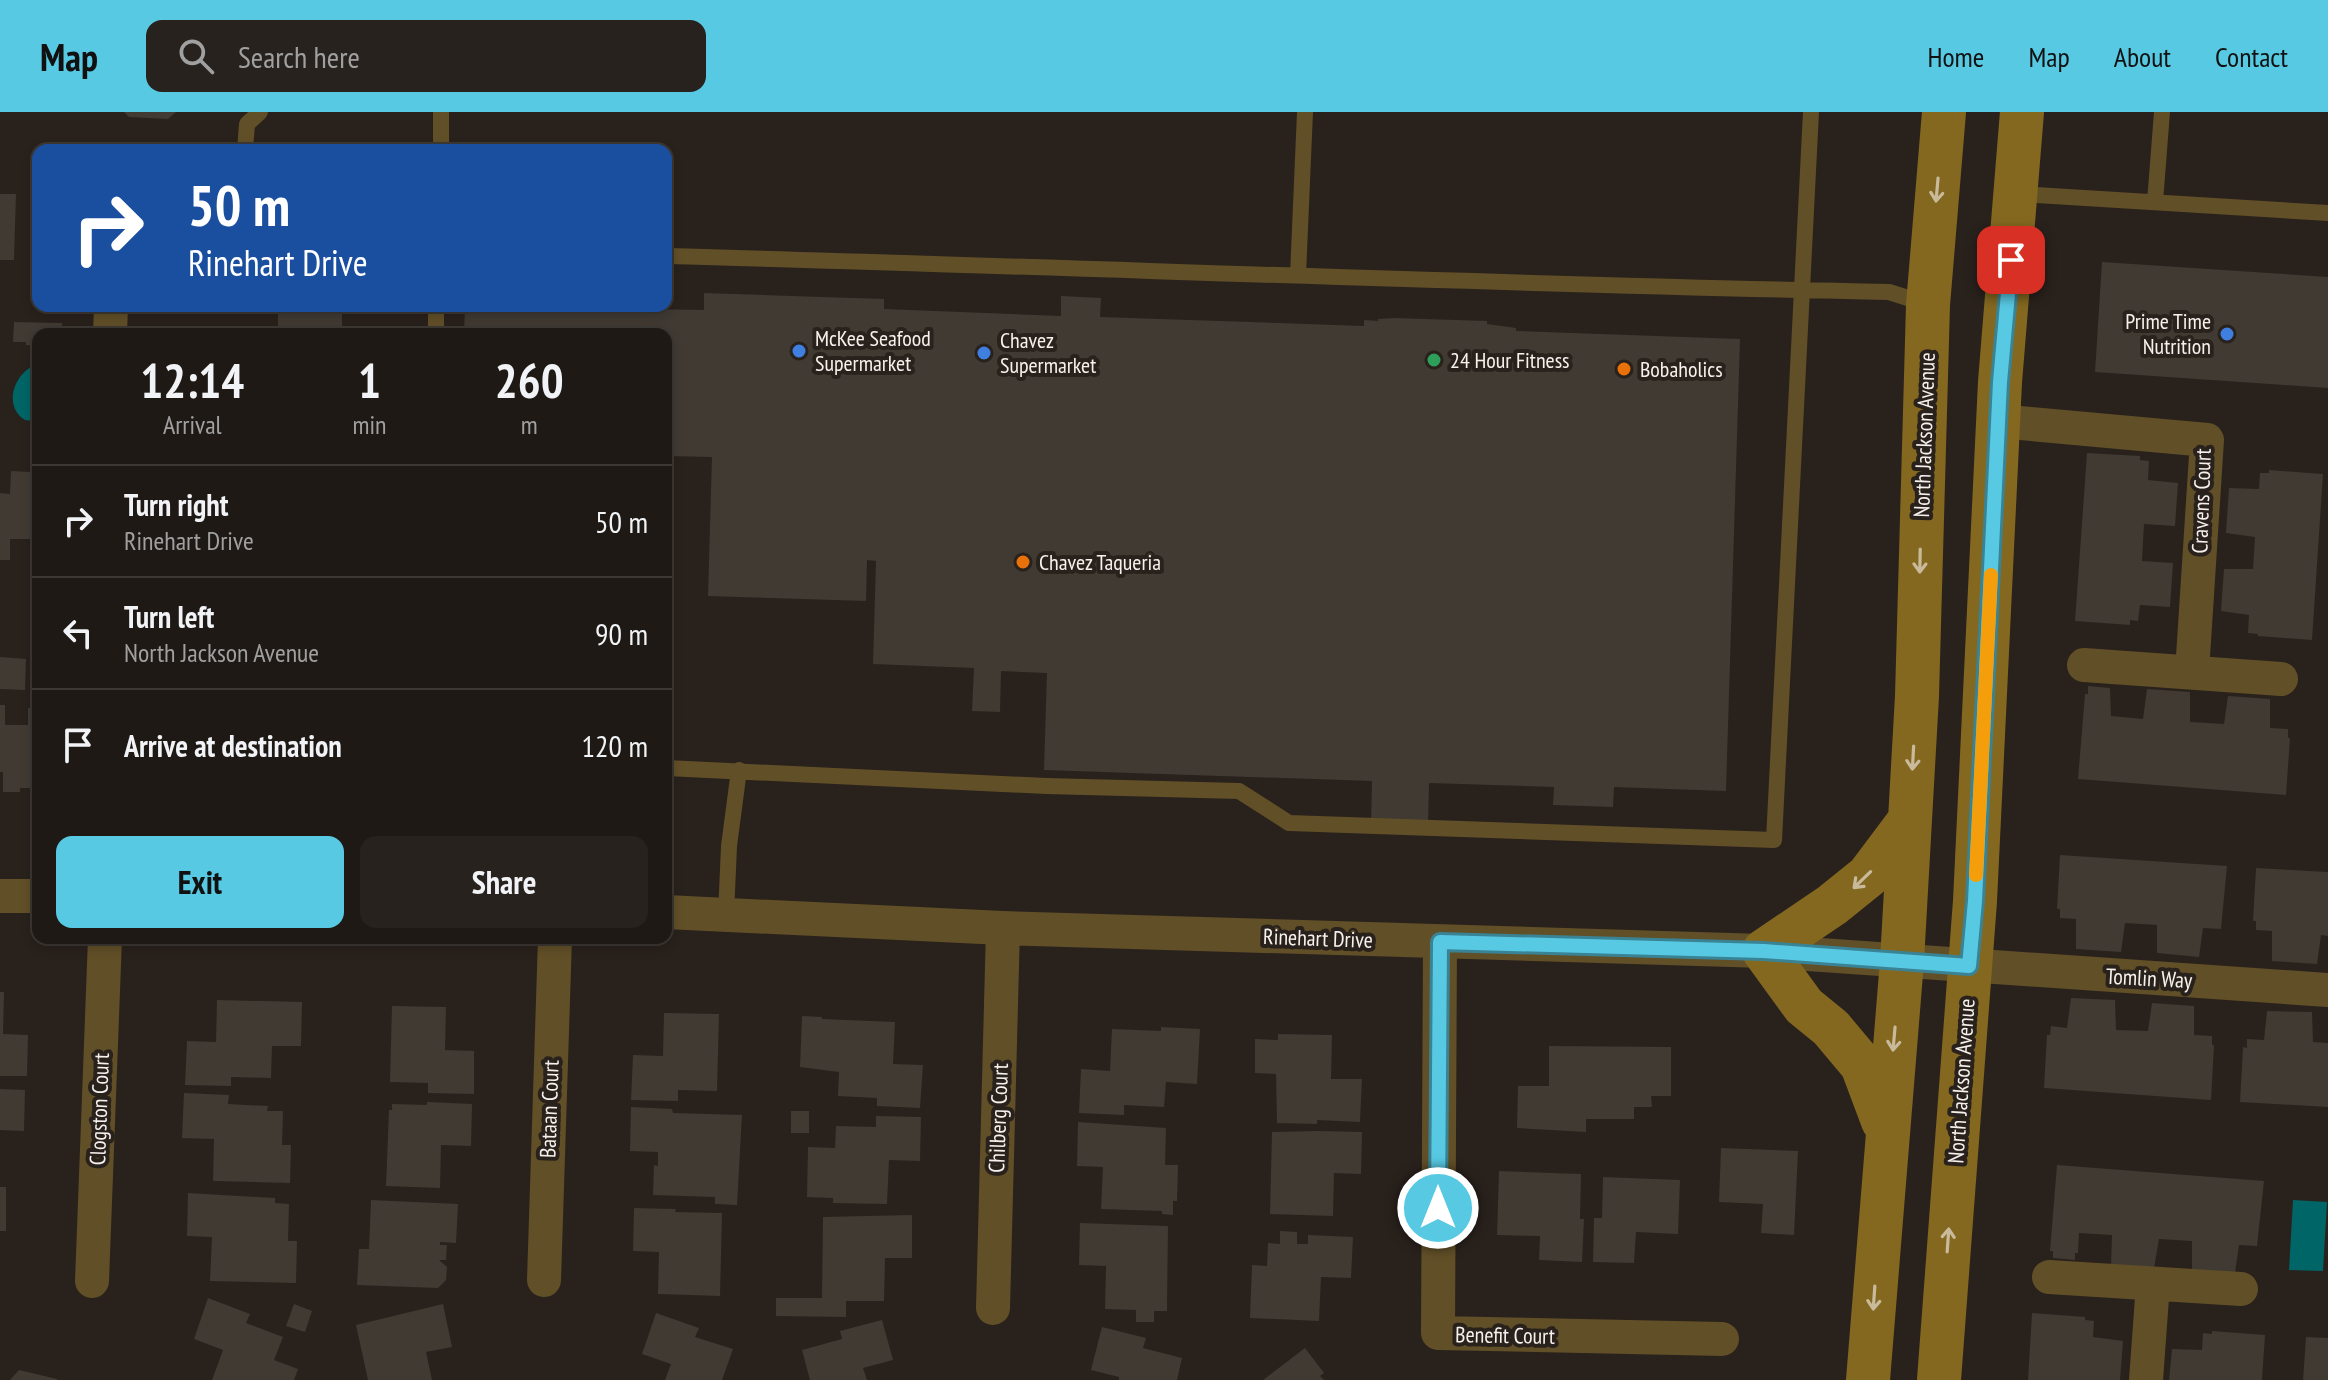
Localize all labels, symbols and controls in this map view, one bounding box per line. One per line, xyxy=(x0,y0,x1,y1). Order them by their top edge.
search box xyxy=(146,20,706,92)
text: Map xyxy=(40,32,98,81)
icon: search xyxy=(174,34,218,78)
text: Search here xyxy=(238,37,360,76)
text: Home xyxy=(1928,38,1984,75)
text: Map xyxy=(2028,38,2070,75)
text: About xyxy=(2114,38,2171,75)
text: Contact xyxy=(2215,38,2288,75)
text: 50 m xyxy=(188,169,290,241)
icon: right xyxy=(56,176,160,280)
one-way arrow xyxy=(1929,176,1944,203)
pin xyxy=(1977,226,2045,294)
icon: arrive xyxy=(1989,238,2033,282)
text: Rinehart Drive xyxy=(188,239,368,286)
place label: Prime Time Nutrition xyxy=(2125,307,2211,360)
place label: McKee Seafood Supermarket xyxy=(815,324,931,377)
marker: Prime Time Nutrition xyxy=(2218,325,2236,343)
place label: Chavez Supermarket xyxy=(1000,326,1096,379)
marker: McKee Seafood Supermarket xyxy=(790,342,808,360)
marker: Chavez Supermarket xyxy=(975,344,993,362)
place label: 24 Hour Fitness xyxy=(1450,346,1570,374)
text: 12:14 xyxy=(140,349,244,411)
text: 1 xyxy=(358,349,381,411)
text: 260 xyxy=(495,349,564,411)
marker: 24 Hour Fitness xyxy=(1425,351,1443,369)
street label: North Jackson Avenue xyxy=(1907,352,1941,518)
place label: Bobaholics xyxy=(1640,355,1723,383)
marker: Bobaholics xyxy=(1615,360,1633,378)
text: Arrival xyxy=(163,408,222,441)
text: min xyxy=(352,408,386,441)
text: m xyxy=(521,408,538,441)
street label: Cravens Court xyxy=(2185,448,2217,554)
text: Turn right xyxy=(124,485,228,524)
icon: right xyxy=(56,499,100,543)
text: 50 m xyxy=(595,502,648,541)
text: Rinehart Drive xyxy=(124,524,254,557)
one-way arrow xyxy=(1913,547,1928,574)
place label: Chavez Taqueria xyxy=(1039,548,1161,576)
marker: Chavez Taqueria xyxy=(1014,553,1032,571)
text: Turn left xyxy=(124,597,214,636)
icon: left xyxy=(56,611,100,655)
text: 90 m xyxy=(595,614,648,653)
text: North Jackson Avenue xyxy=(124,636,319,669)
icon: arrive xyxy=(56,723,100,767)
text: Arrive at destination xyxy=(124,726,342,765)
text: 120 m xyxy=(582,726,648,765)
one-way arrow xyxy=(1906,744,1921,771)
button: Exit xyxy=(56,836,344,928)
button: Share xyxy=(360,836,648,928)
one-way arrow xyxy=(1852,871,1872,890)
street label: Rinehart Drive xyxy=(1263,922,1373,954)
street label: Tomlin Way xyxy=(2105,962,2194,994)
street label: North Jackson Avenue xyxy=(1941,998,1981,1164)
one-way arrow xyxy=(1886,1025,1901,1052)
street label: Clogston Court xyxy=(83,1052,115,1166)
street label: Bataan Court xyxy=(533,1059,565,1159)
street label: Chilberg Court xyxy=(982,1063,1014,1173)
position arrow xyxy=(1396,1166,1480,1250)
one-way arrow xyxy=(1941,1227,1956,1254)
one-way arrow xyxy=(1867,1284,1882,1311)
street label: Benefit Court xyxy=(1455,1320,1555,1350)

